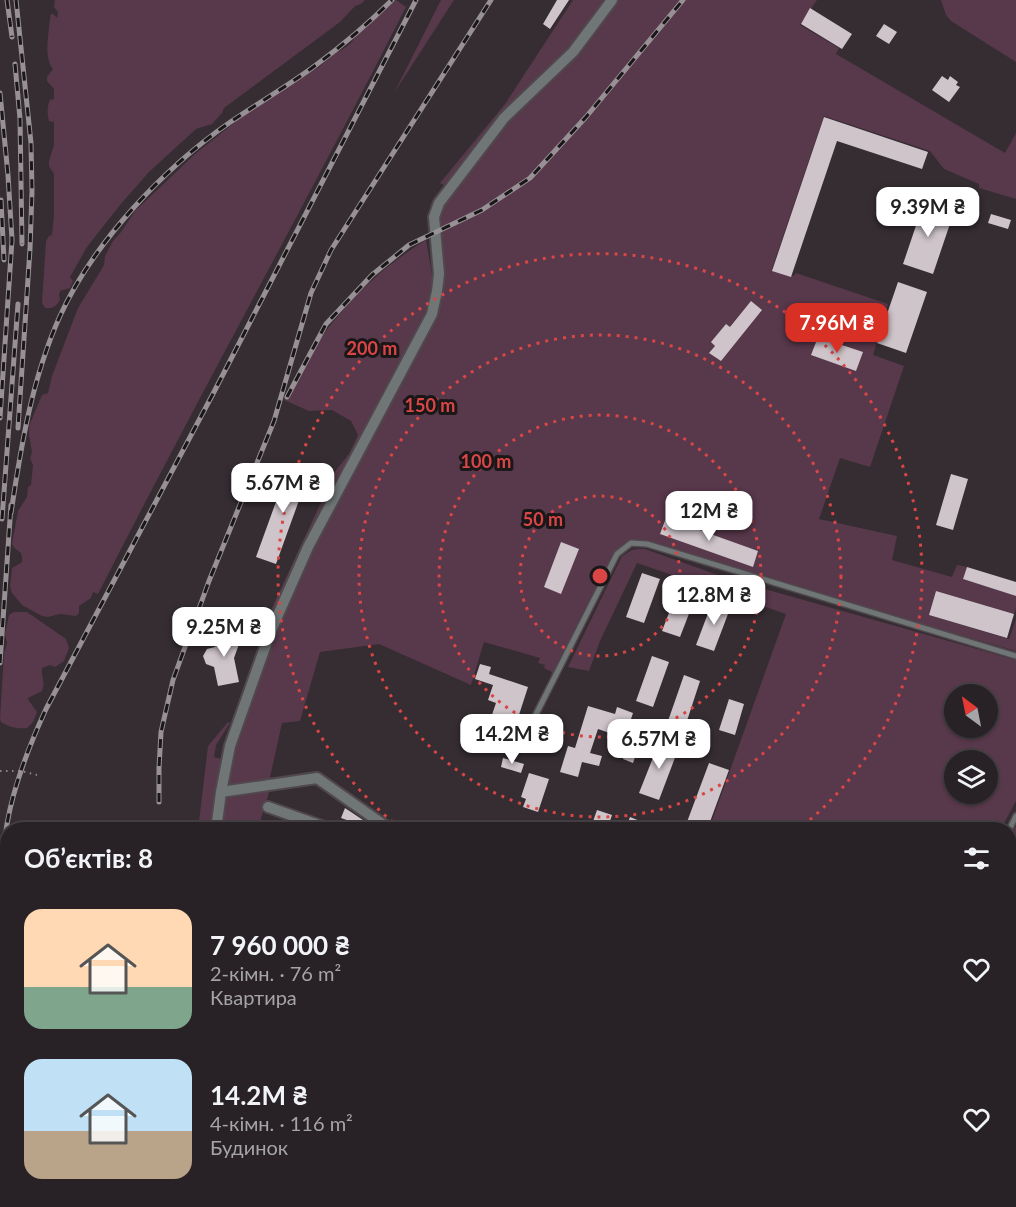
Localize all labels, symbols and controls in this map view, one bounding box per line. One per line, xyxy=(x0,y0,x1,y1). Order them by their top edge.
pin: 9.39M ₴ xyxy=(873,187,983,238)
text: 9.39M ₴ xyxy=(890,194,966,218)
pin: 7.96M ₴ xyxy=(782,303,892,354)
text: 7.96M ₴ xyxy=(799,310,875,334)
text: 200 m xyxy=(347,337,397,359)
text: 150 m xyxy=(405,394,455,416)
text: 100 m xyxy=(461,450,511,472)
pin: 5.67M ₴ xyxy=(228,463,338,514)
text: 5.67M ₴ xyxy=(245,470,321,494)
pin: 12M ₴ xyxy=(667,491,751,542)
text: 12M ₴ xyxy=(679,498,739,522)
text: 50 m xyxy=(523,508,563,530)
centre of rings xyxy=(590,566,610,586)
pin: 12.8M ₴ xyxy=(659,575,769,626)
text: 12.8M ₴ xyxy=(676,582,752,606)
pin: 9.25M ₴ xyxy=(169,607,279,658)
text: 9.25M ₴ xyxy=(186,614,262,638)
north arrow xyxy=(944,684,998,738)
map controls xyxy=(944,684,998,804)
pin: 14.2M ₴ xyxy=(457,714,567,765)
pin: 6.57M ₴ xyxy=(604,719,714,770)
text: 14.2M ₴ xyxy=(474,721,550,745)
text: 6.57M ₴ xyxy=(621,726,697,750)
button: layers xyxy=(944,750,998,804)
text: Об’єктів: 8 xyxy=(24,842,153,874)
icon: filters xyxy=(960,842,993,875)
text: 7 960 000 ₴ xyxy=(210,929,350,961)
icon: home xyxy=(72,933,144,1005)
icon: heart xyxy=(960,953,993,986)
text: 2-кімн. · 76 m² xyxy=(210,961,341,985)
text: Квартира xyxy=(210,985,297,1009)
text: 14.2M ₴ xyxy=(210,1079,308,1111)
icon: home xyxy=(72,1083,144,1155)
icon: heart xyxy=(960,1103,993,1136)
text: 4-кімн. · 116 m² xyxy=(210,1111,353,1135)
text: Будинок xyxy=(210,1135,288,1159)

